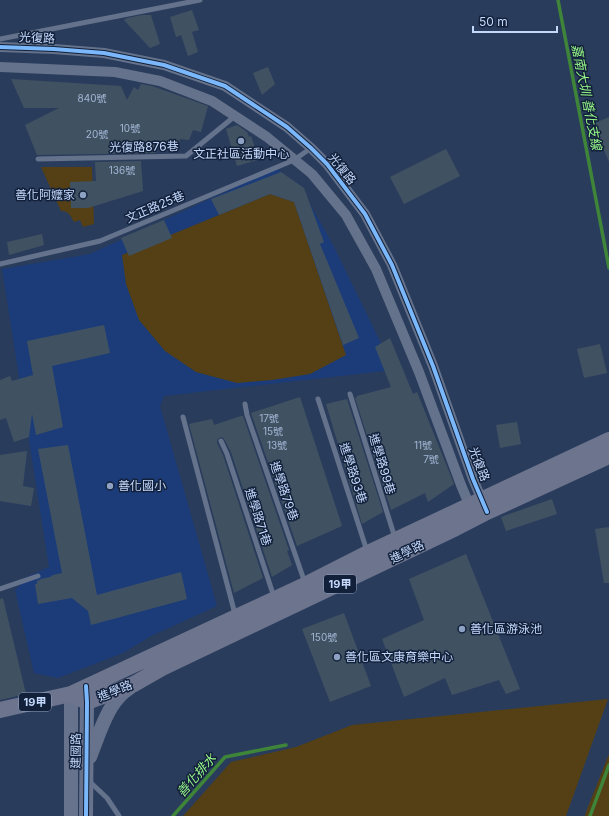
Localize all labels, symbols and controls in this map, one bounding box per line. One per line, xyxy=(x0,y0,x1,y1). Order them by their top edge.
scale bar xyxy=(473,8,557,34)
text: 50 m xyxy=(479,14,508,29)
street label: 光復路 xyxy=(19,29,55,46)
water label: 嘉南大圳 善化支線 xyxy=(569,43,606,153)
house number: 840號 xyxy=(78,92,106,104)
house number: 10號 xyxy=(120,122,140,134)
house number: 20號 xyxy=(86,128,108,140)
marker: 文正社區活動中心 xyxy=(236,136,246,146)
street label: 光復路876巷 xyxy=(109,138,179,155)
place label: 文正社區活動中心 xyxy=(193,146,289,161)
street label: 光復路 xyxy=(325,150,360,187)
house number: 136號 xyxy=(109,164,135,176)
place label: 善化阿嬤家 xyxy=(15,187,75,202)
street label: 文正路25巷 xyxy=(123,187,187,226)
marker: 善化阿嬤家 xyxy=(78,190,88,200)
house number: 17號 xyxy=(259,412,279,424)
house number: 15號 xyxy=(263,425,283,437)
street label: 進學路99巷 xyxy=(366,432,399,496)
house number: 13號 xyxy=(267,439,287,451)
house number: 11號 xyxy=(414,439,432,451)
street label: 進學路93巷 xyxy=(337,441,370,505)
street label: 光復路 xyxy=(466,444,493,483)
house number: 7號 xyxy=(423,453,439,465)
street label: 進學路79巷 xyxy=(267,459,302,523)
place label: 善化國小 xyxy=(118,478,166,493)
marker: 善化國小 xyxy=(105,481,115,491)
street label: 進學路71巷 xyxy=(242,486,275,548)
street label: 進學路 xyxy=(387,537,426,566)
road number: 19甲 xyxy=(324,575,356,593)
place label: 善化區游泳池 xyxy=(470,621,542,636)
marker: 善化區游泳池 xyxy=(457,624,467,634)
house number: 150號 xyxy=(311,631,337,643)
place label: 善化區文康育樂中心 xyxy=(345,649,453,664)
marker: 善化區文康育樂中心 xyxy=(332,652,342,662)
street label: 進學路 xyxy=(95,677,134,704)
road number: 19甲 xyxy=(19,693,51,711)
street label: 建國路 xyxy=(68,733,83,769)
water label: 善化排水 xyxy=(173,749,220,800)

